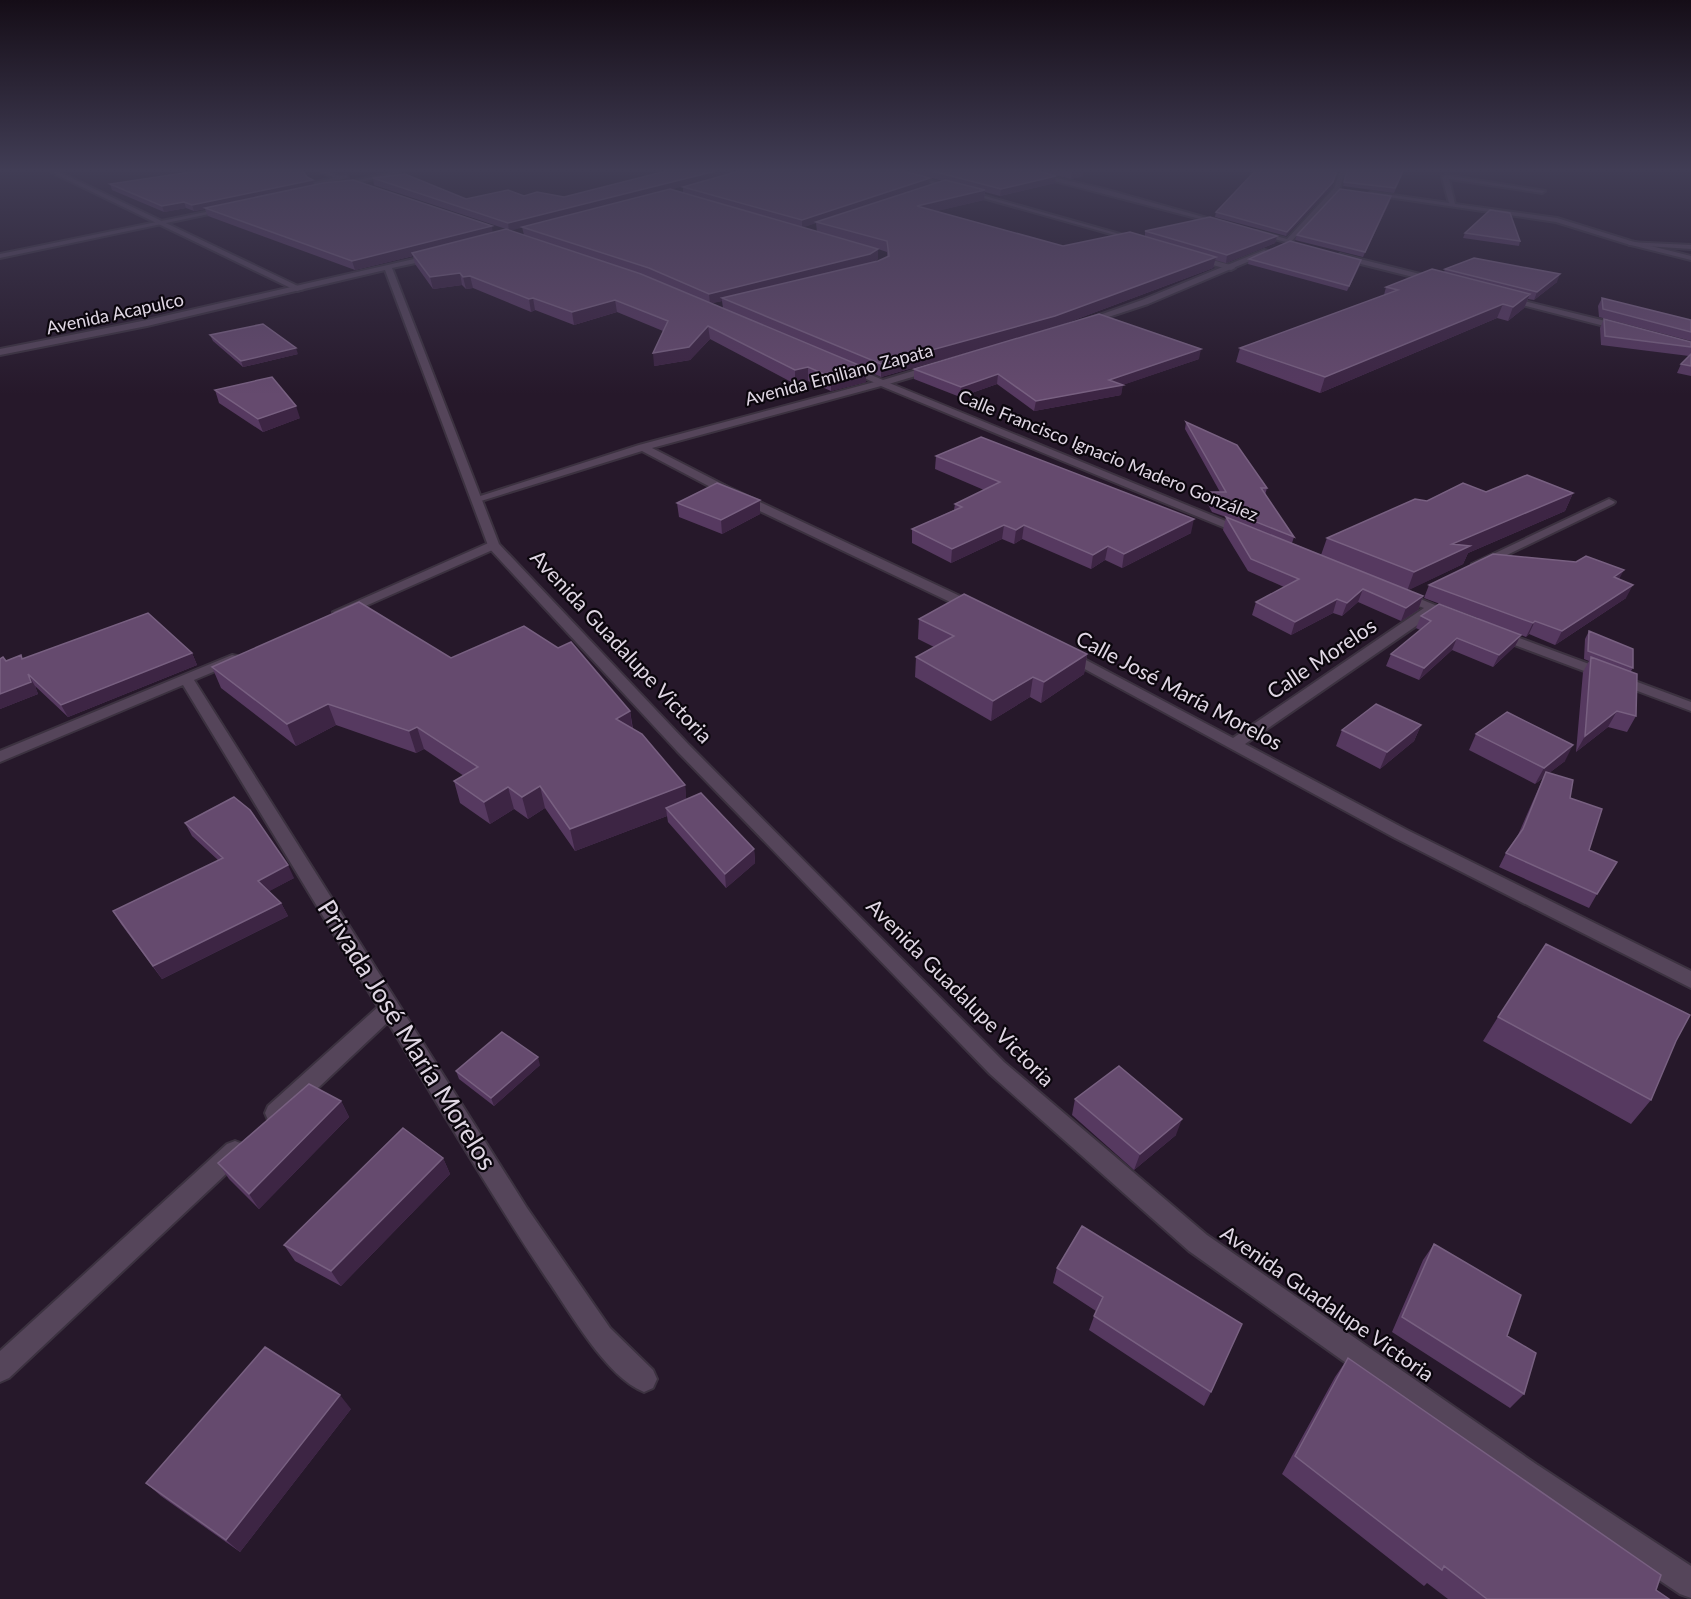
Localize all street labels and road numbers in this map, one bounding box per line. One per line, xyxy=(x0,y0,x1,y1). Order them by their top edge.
street label: Avenida Acapulco xyxy=(44,288,186,338)
street label: Avenida Emiliano Zapata xyxy=(742,338,935,410)
street label: Calle Francisco Ignacio Madero González xyxy=(955,385,1261,525)
street label: Avenida Guadalupe Victoria xyxy=(526,544,718,748)
street label: Calle Morelos xyxy=(1262,612,1380,703)
street label: Calle José María Morelos xyxy=(1072,625,1287,755)
street label: Privada José María Morelos xyxy=(311,893,504,1176)
street label: Avenida Guadalupe Victoria xyxy=(862,893,1060,1091)
street label: Avenida Guadalupe Victoria xyxy=(1216,1219,1439,1386)

